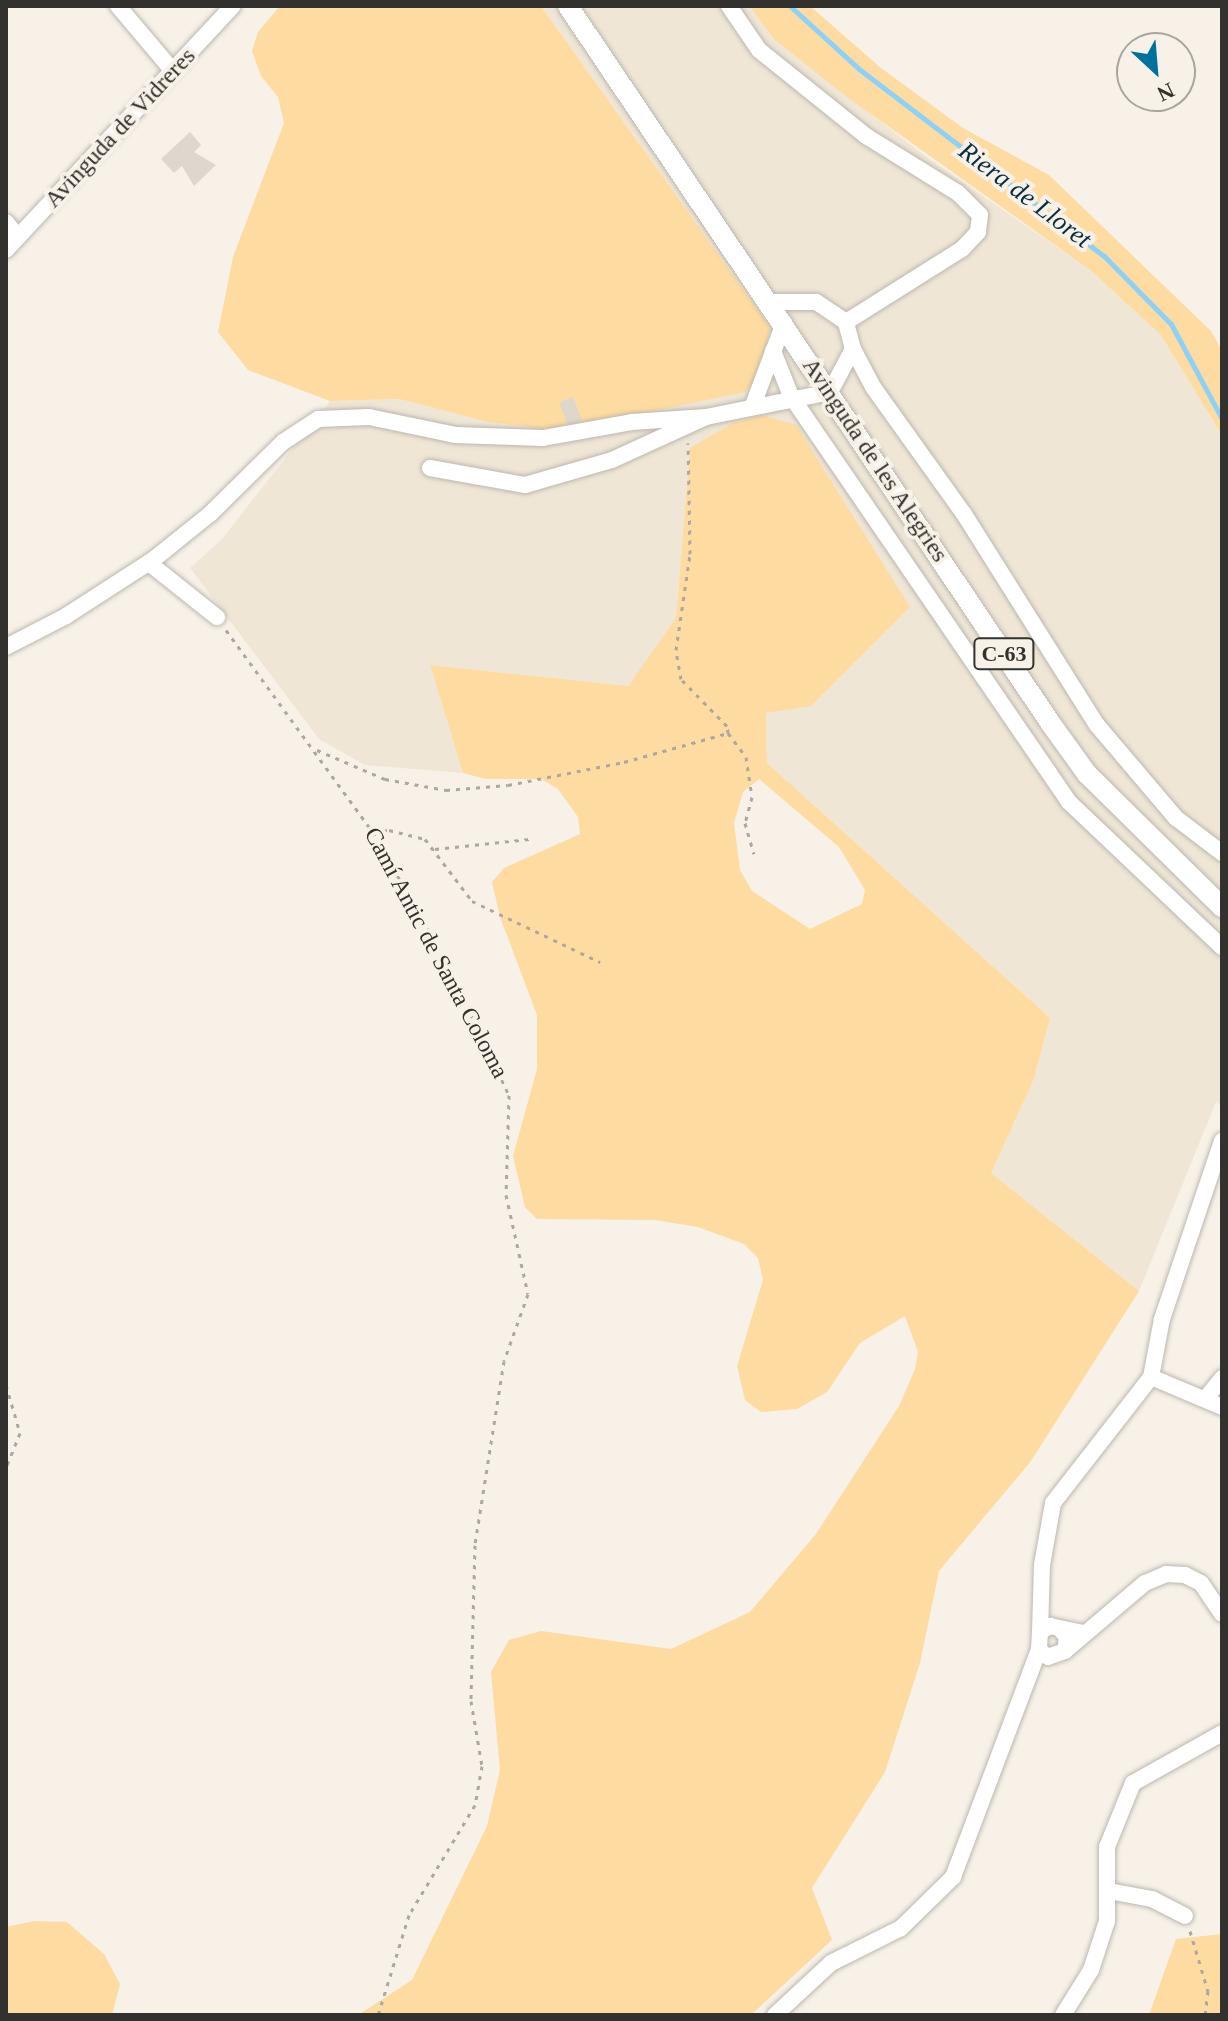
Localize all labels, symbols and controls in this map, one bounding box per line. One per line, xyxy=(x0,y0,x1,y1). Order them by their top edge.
north arrow xyxy=(1116,32,1196,112)
street label: Avinguda de Vidreres xyxy=(38,42,202,214)
text: N xyxy=(1153,78,1178,107)
water label: Riera de Lloret xyxy=(953,135,1097,255)
street label: Avinguda de les Alegries xyxy=(796,352,954,568)
road number: C-63 xyxy=(972,636,1036,672)
street label: Camí Antic de Santa Coloma xyxy=(357,822,515,1084)

